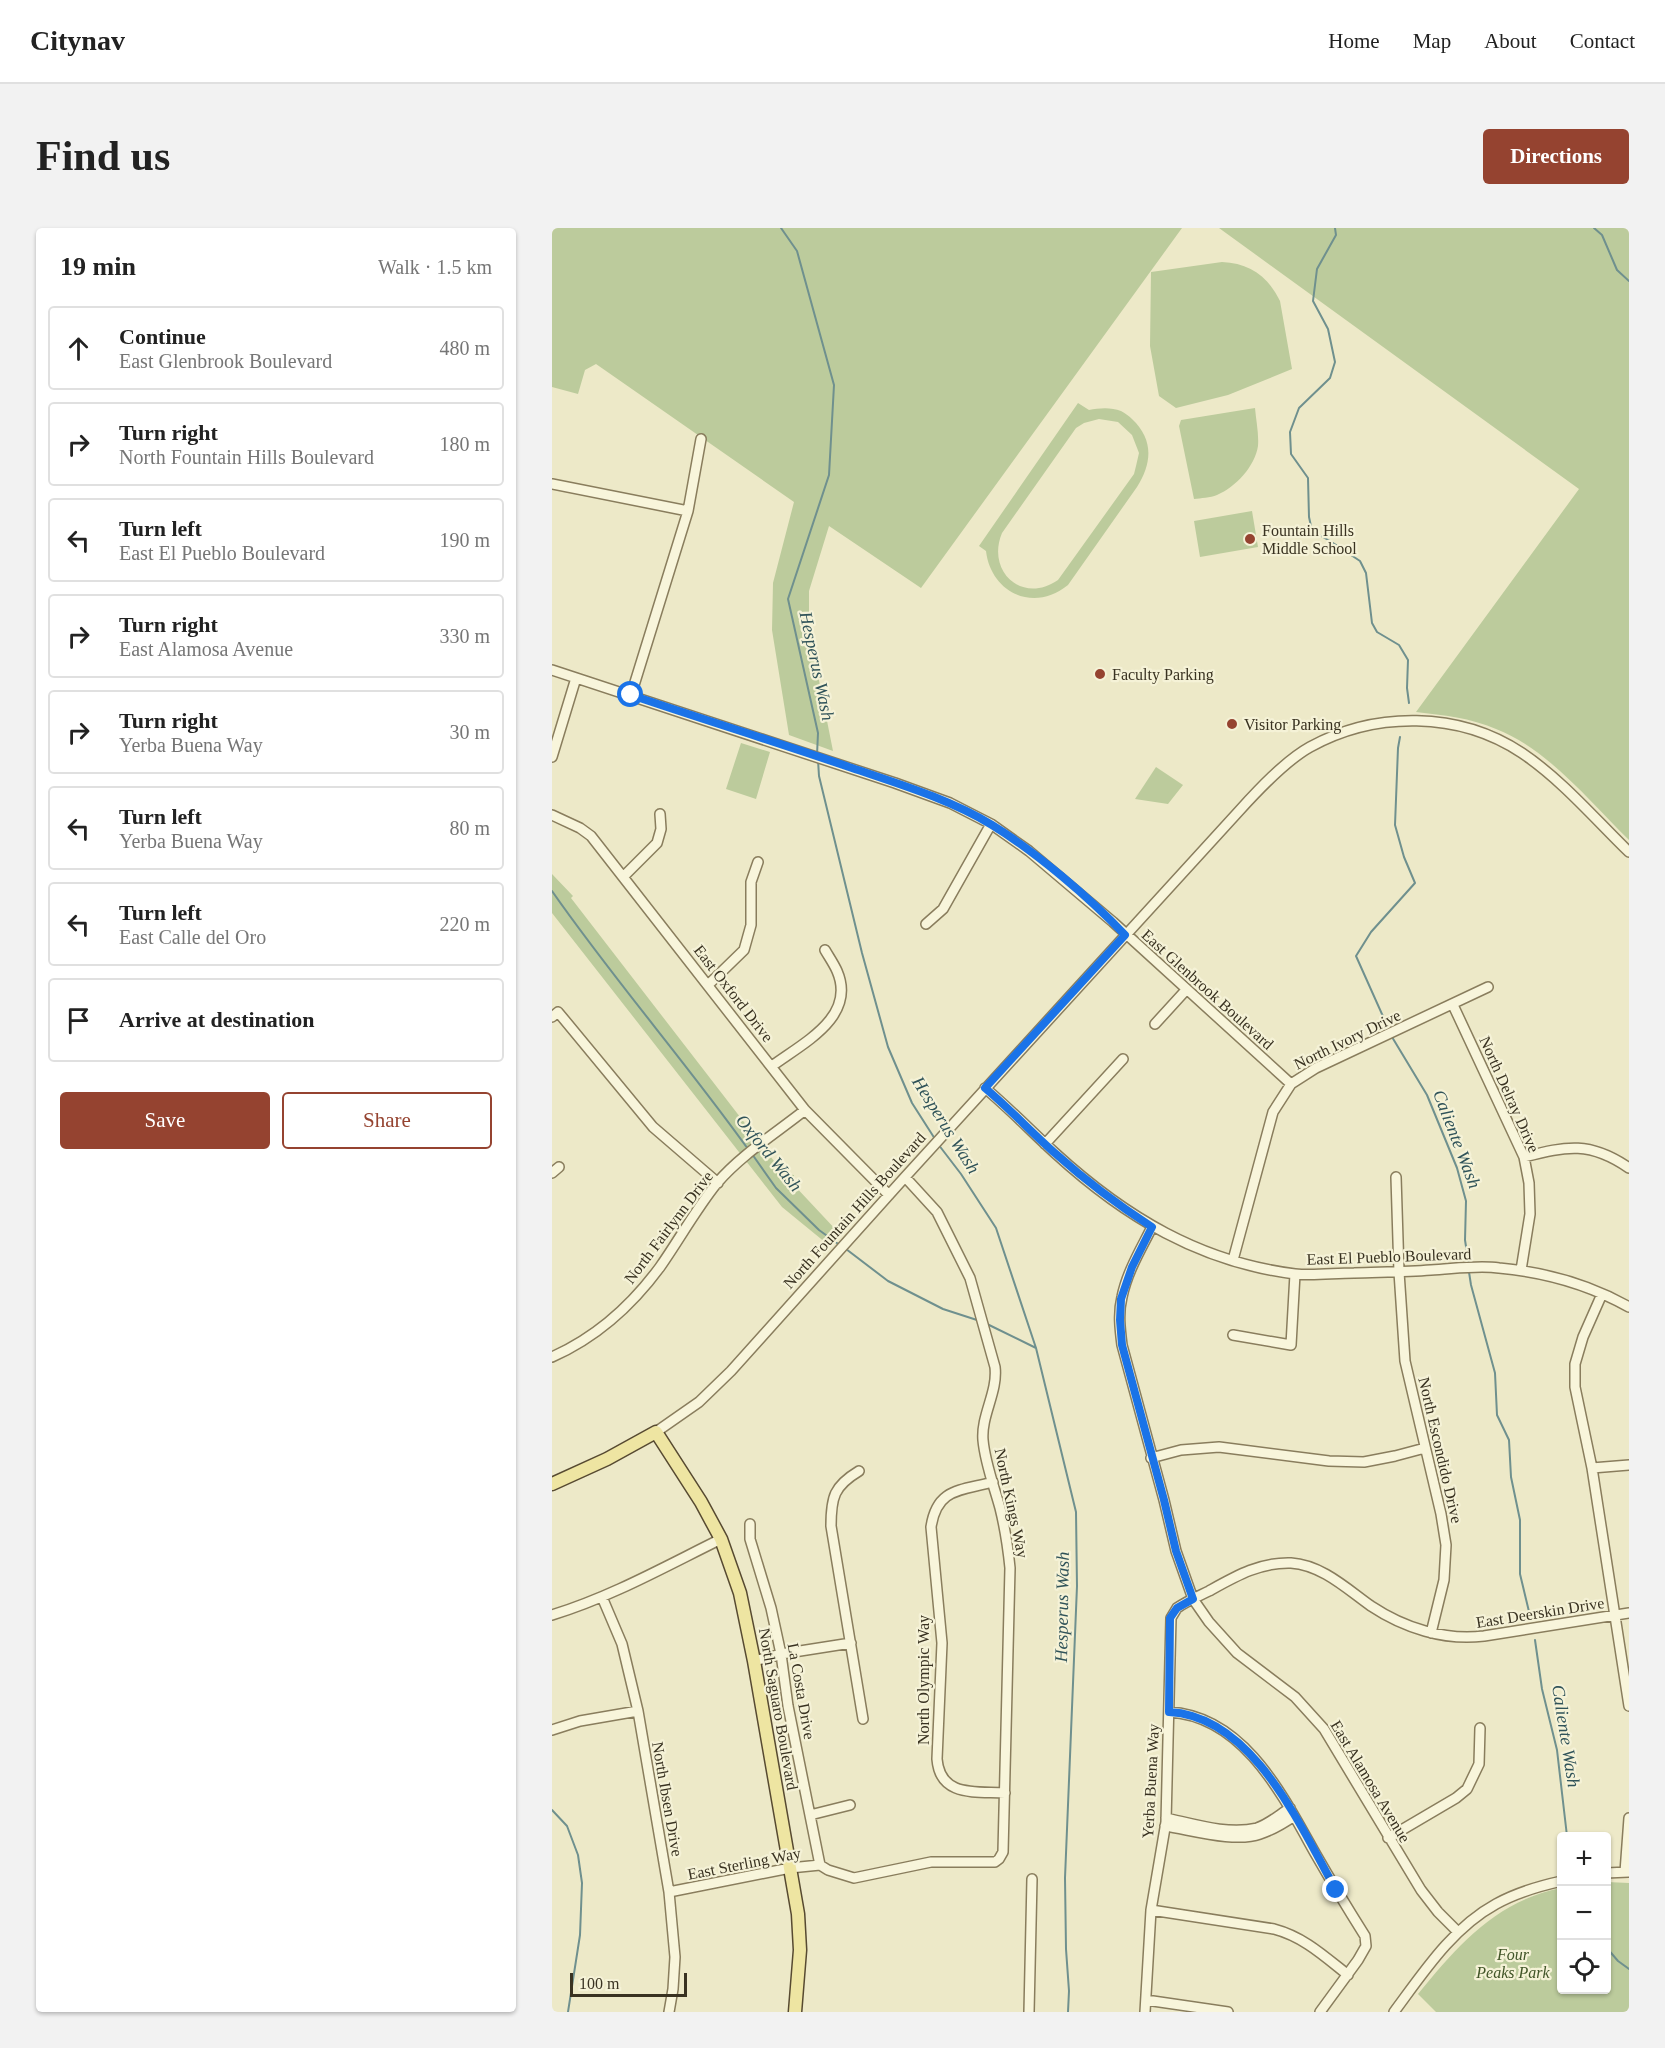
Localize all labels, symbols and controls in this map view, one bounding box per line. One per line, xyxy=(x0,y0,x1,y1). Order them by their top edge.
text: Citynav xyxy=(30,25,125,56)
text: Home xyxy=(1328,29,1380,53)
text: Map xyxy=(1413,29,1451,53)
text: About xyxy=(1484,29,1537,53)
text: Contact xyxy=(1570,29,1635,53)
button: Directions xyxy=(1483,129,1629,184)
text: Find us xyxy=(36,133,170,179)
text: 19 min xyxy=(60,252,136,281)
text: Walk · 1.5 km xyxy=(378,256,492,278)
text: Continue xyxy=(119,324,206,349)
icon: ahead xyxy=(62,332,95,365)
text: 480 m xyxy=(439,337,490,359)
text: East Glenbrook Boulevard xyxy=(119,350,332,372)
text: Turn right xyxy=(119,420,218,445)
icon: right xyxy=(62,428,95,461)
text: 180 m xyxy=(439,433,490,455)
text: North Fountain Hills Boulevard xyxy=(119,446,374,468)
text: Turn left xyxy=(119,516,202,541)
place label: Fountain Hills Middle School xyxy=(1262,522,1357,557)
icon: left xyxy=(62,524,95,557)
text: 190 m xyxy=(439,529,490,551)
marker: Fountain Hills Middle School xyxy=(1243,532,1257,546)
text: East El Pueblo Boulevard xyxy=(119,542,325,564)
water label: Hesperus Wash xyxy=(795,609,838,722)
text: Turn right xyxy=(119,612,218,637)
icon: right xyxy=(62,620,95,653)
text: 330 m xyxy=(439,625,490,647)
text: East Alamosa Avenue xyxy=(119,638,293,660)
place label: Faculty Parking xyxy=(1112,666,1214,684)
marker: Faculty Parking xyxy=(1093,667,1107,681)
route start xyxy=(617,681,643,707)
text: Turn right xyxy=(119,708,218,733)
icon: right xyxy=(62,716,95,749)
place label: Visitor Parking xyxy=(1244,716,1341,734)
marker: Visitor Parking xyxy=(1225,717,1239,731)
text: 30 m xyxy=(449,721,490,743)
text: Yerba Buena Way xyxy=(119,734,263,756)
text: Turn left xyxy=(119,804,202,829)
icon: left xyxy=(62,812,95,845)
text: 80 m xyxy=(449,817,490,839)
text: Yerba Buena Way xyxy=(119,830,263,852)
text: Turn left xyxy=(119,900,202,925)
icon: left xyxy=(62,908,95,941)
text: 220 m xyxy=(439,913,490,935)
text: East Calle del Oro xyxy=(119,926,266,948)
street label: East Glenbrook Boulevard xyxy=(1139,926,1277,1053)
street label: East Oxford Drive xyxy=(691,942,777,1045)
icon: arrive xyxy=(62,1004,95,1037)
street label: North Ivory Drive xyxy=(1291,1006,1404,1074)
text: Arrive at destination xyxy=(119,1007,315,1032)
street label: North Delray Drive xyxy=(1475,1034,1543,1155)
water label: Hesperus Wash xyxy=(908,1072,984,1177)
water label: Caliente Wash xyxy=(1429,1087,1485,1191)
button: Save xyxy=(60,1092,270,1149)
button: Share xyxy=(282,1092,492,1149)
water label: Oxford Wash xyxy=(732,1110,806,1196)
street label: North Fountain Hills Boulevard xyxy=(780,1129,929,1292)
street label: North Fairlynn Drive xyxy=(621,1168,717,1287)
street label: East El Pueblo Boulevard xyxy=(1306,1245,1472,1268)
street label: North Escondido Drive xyxy=(1415,1375,1466,1525)
street label: North Kings Way xyxy=(991,1446,1031,1560)
water label: Hesperus Wash xyxy=(1051,1551,1073,1664)
street label: East Deerskin Drive xyxy=(1475,1594,1605,1631)
street label: North Olympic Way xyxy=(915,1615,933,1745)
street label: North Saguaro Boulevard xyxy=(755,1627,801,1792)
street label: La Costa Drive xyxy=(785,1641,818,1741)
water label: Caliente Wash xyxy=(1548,1683,1584,1789)
street label: East Alamosa Avenue xyxy=(1327,1717,1414,1845)
street label: Yerba Buena Way xyxy=(1139,1723,1163,1839)
street label: North Ibsen Drive xyxy=(649,1740,686,1858)
map controls xyxy=(1557,1832,1611,1994)
button: + xyxy=(1557,1832,1611,1886)
street label: East Sterling Way xyxy=(686,1844,802,1884)
route end xyxy=(1322,1876,1348,1902)
button: − xyxy=(1557,1886,1611,1940)
button: locate xyxy=(1557,1940,1611,1994)
park label: Four Peaks Park xyxy=(1475,1946,1551,1981)
scale bar xyxy=(570,1970,687,1998)
text: 100 m xyxy=(579,1975,619,1992)

